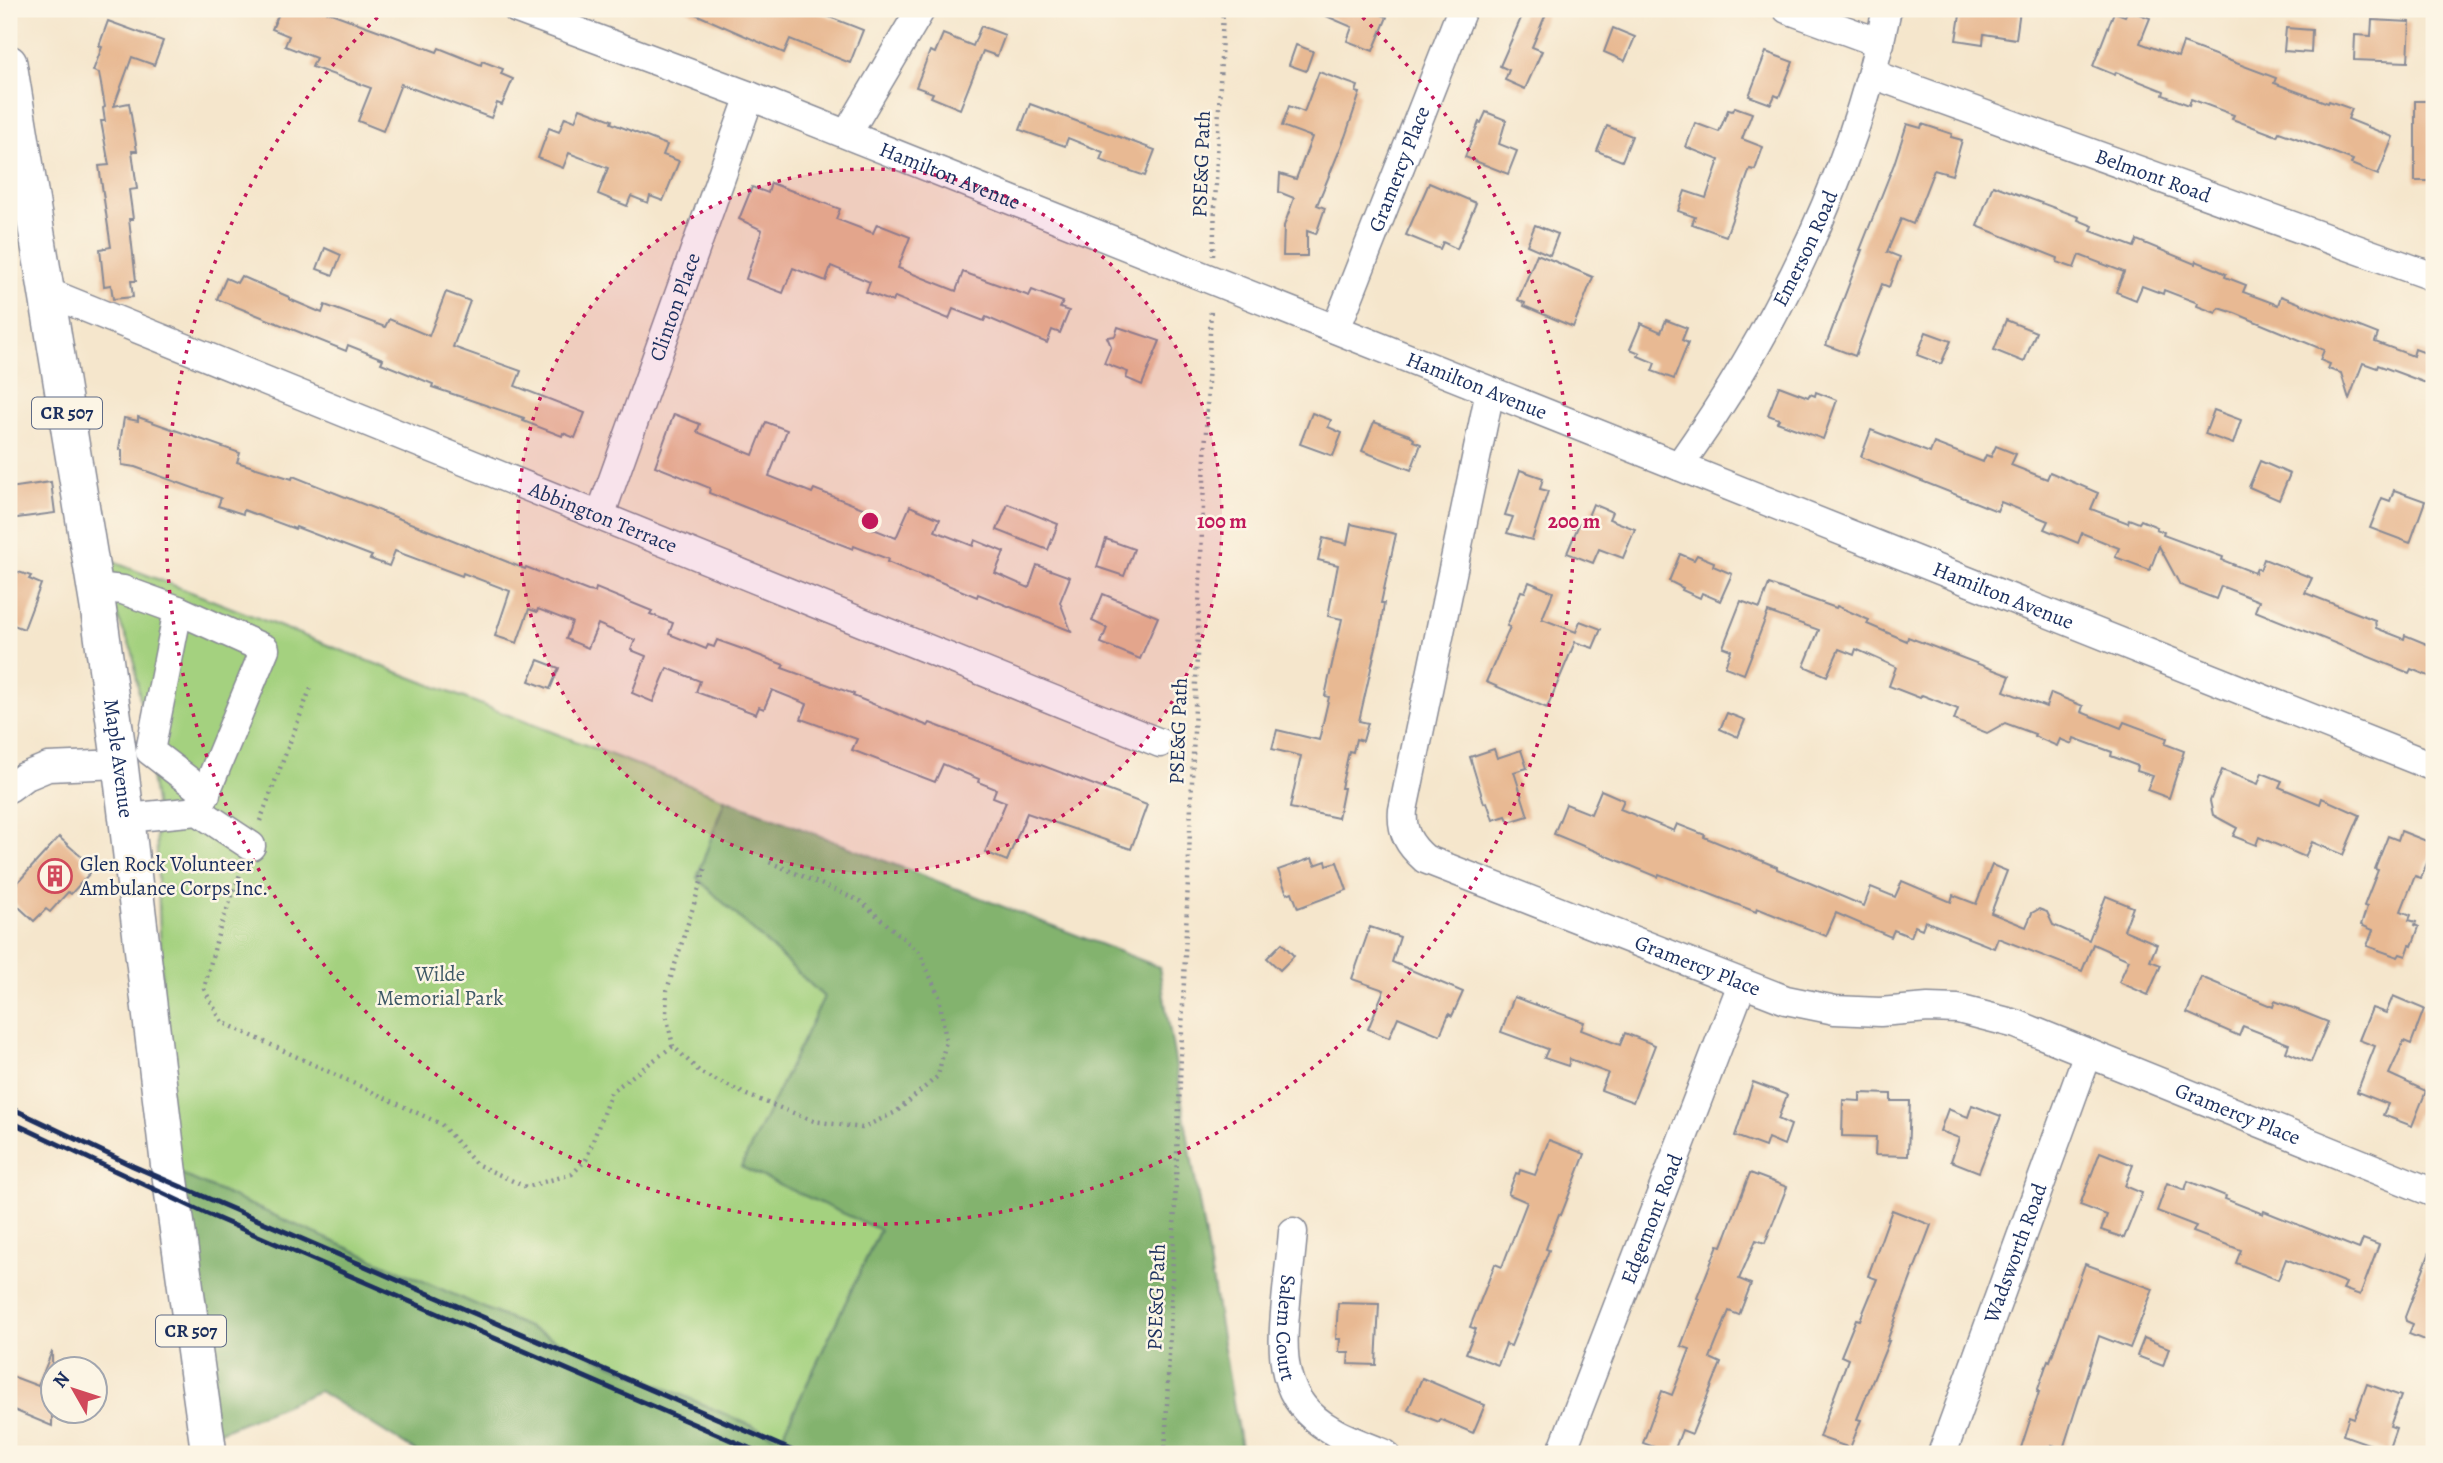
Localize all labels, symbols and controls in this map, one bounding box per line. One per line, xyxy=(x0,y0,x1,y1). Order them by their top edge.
street label: Gramercy Place xyxy=(1362,102,1436,236)
street label: PSE&G Path xyxy=(1185,110,1217,218)
street label: Hamilton Avenue xyxy=(875,135,1025,216)
street label: Belmont Road xyxy=(2091,142,2216,210)
street label: Emerson Road xyxy=(1766,186,1844,311)
street label: Clinton Place xyxy=(642,249,707,365)
street label: Hamilton Avenue xyxy=(1402,345,1551,426)
road number: CR 507 xyxy=(32,398,102,428)
street label: Abbington Terrace xyxy=(524,474,681,560)
text: 100 m xyxy=(1197,507,1247,535)
text: 200 m xyxy=(1548,507,1601,535)
centre of rings xyxy=(858,509,882,533)
street label: Hamilton Avenue xyxy=(1929,555,2078,636)
street label: PSE&G Path xyxy=(1162,677,1194,785)
street label: Maple Avenue xyxy=(97,697,140,819)
place label: Glen Rock Volunteer Ambulance Corps Inc. xyxy=(79,850,268,902)
building icon: Glen Rock Volunteer Ambulance Corps Inc. xyxy=(36,857,74,895)
street label: Gramercy Place xyxy=(1631,928,1765,1003)
park label: Wilde Memorial Park xyxy=(376,960,504,1012)
street label: Gramercy Place xyxy=(2171,1076,2305,1152)
street label: Edgemont Road xyxy=(1614,1149,1690,1288)
street label: Wadsworth Road xyxy=(1977,1179,2054,1327)
street label: PSE&G Path xyxy=(1140,1243,1172,1351)
street label: Salem Court xyxy=(1270,1273,1303,1384)
road number: CR 507 xyxy=(156,1316,226,1346)
north arrow xyxy=(38,1354,108,1424)
text: N xyxy=(47,1366,76,1393)

